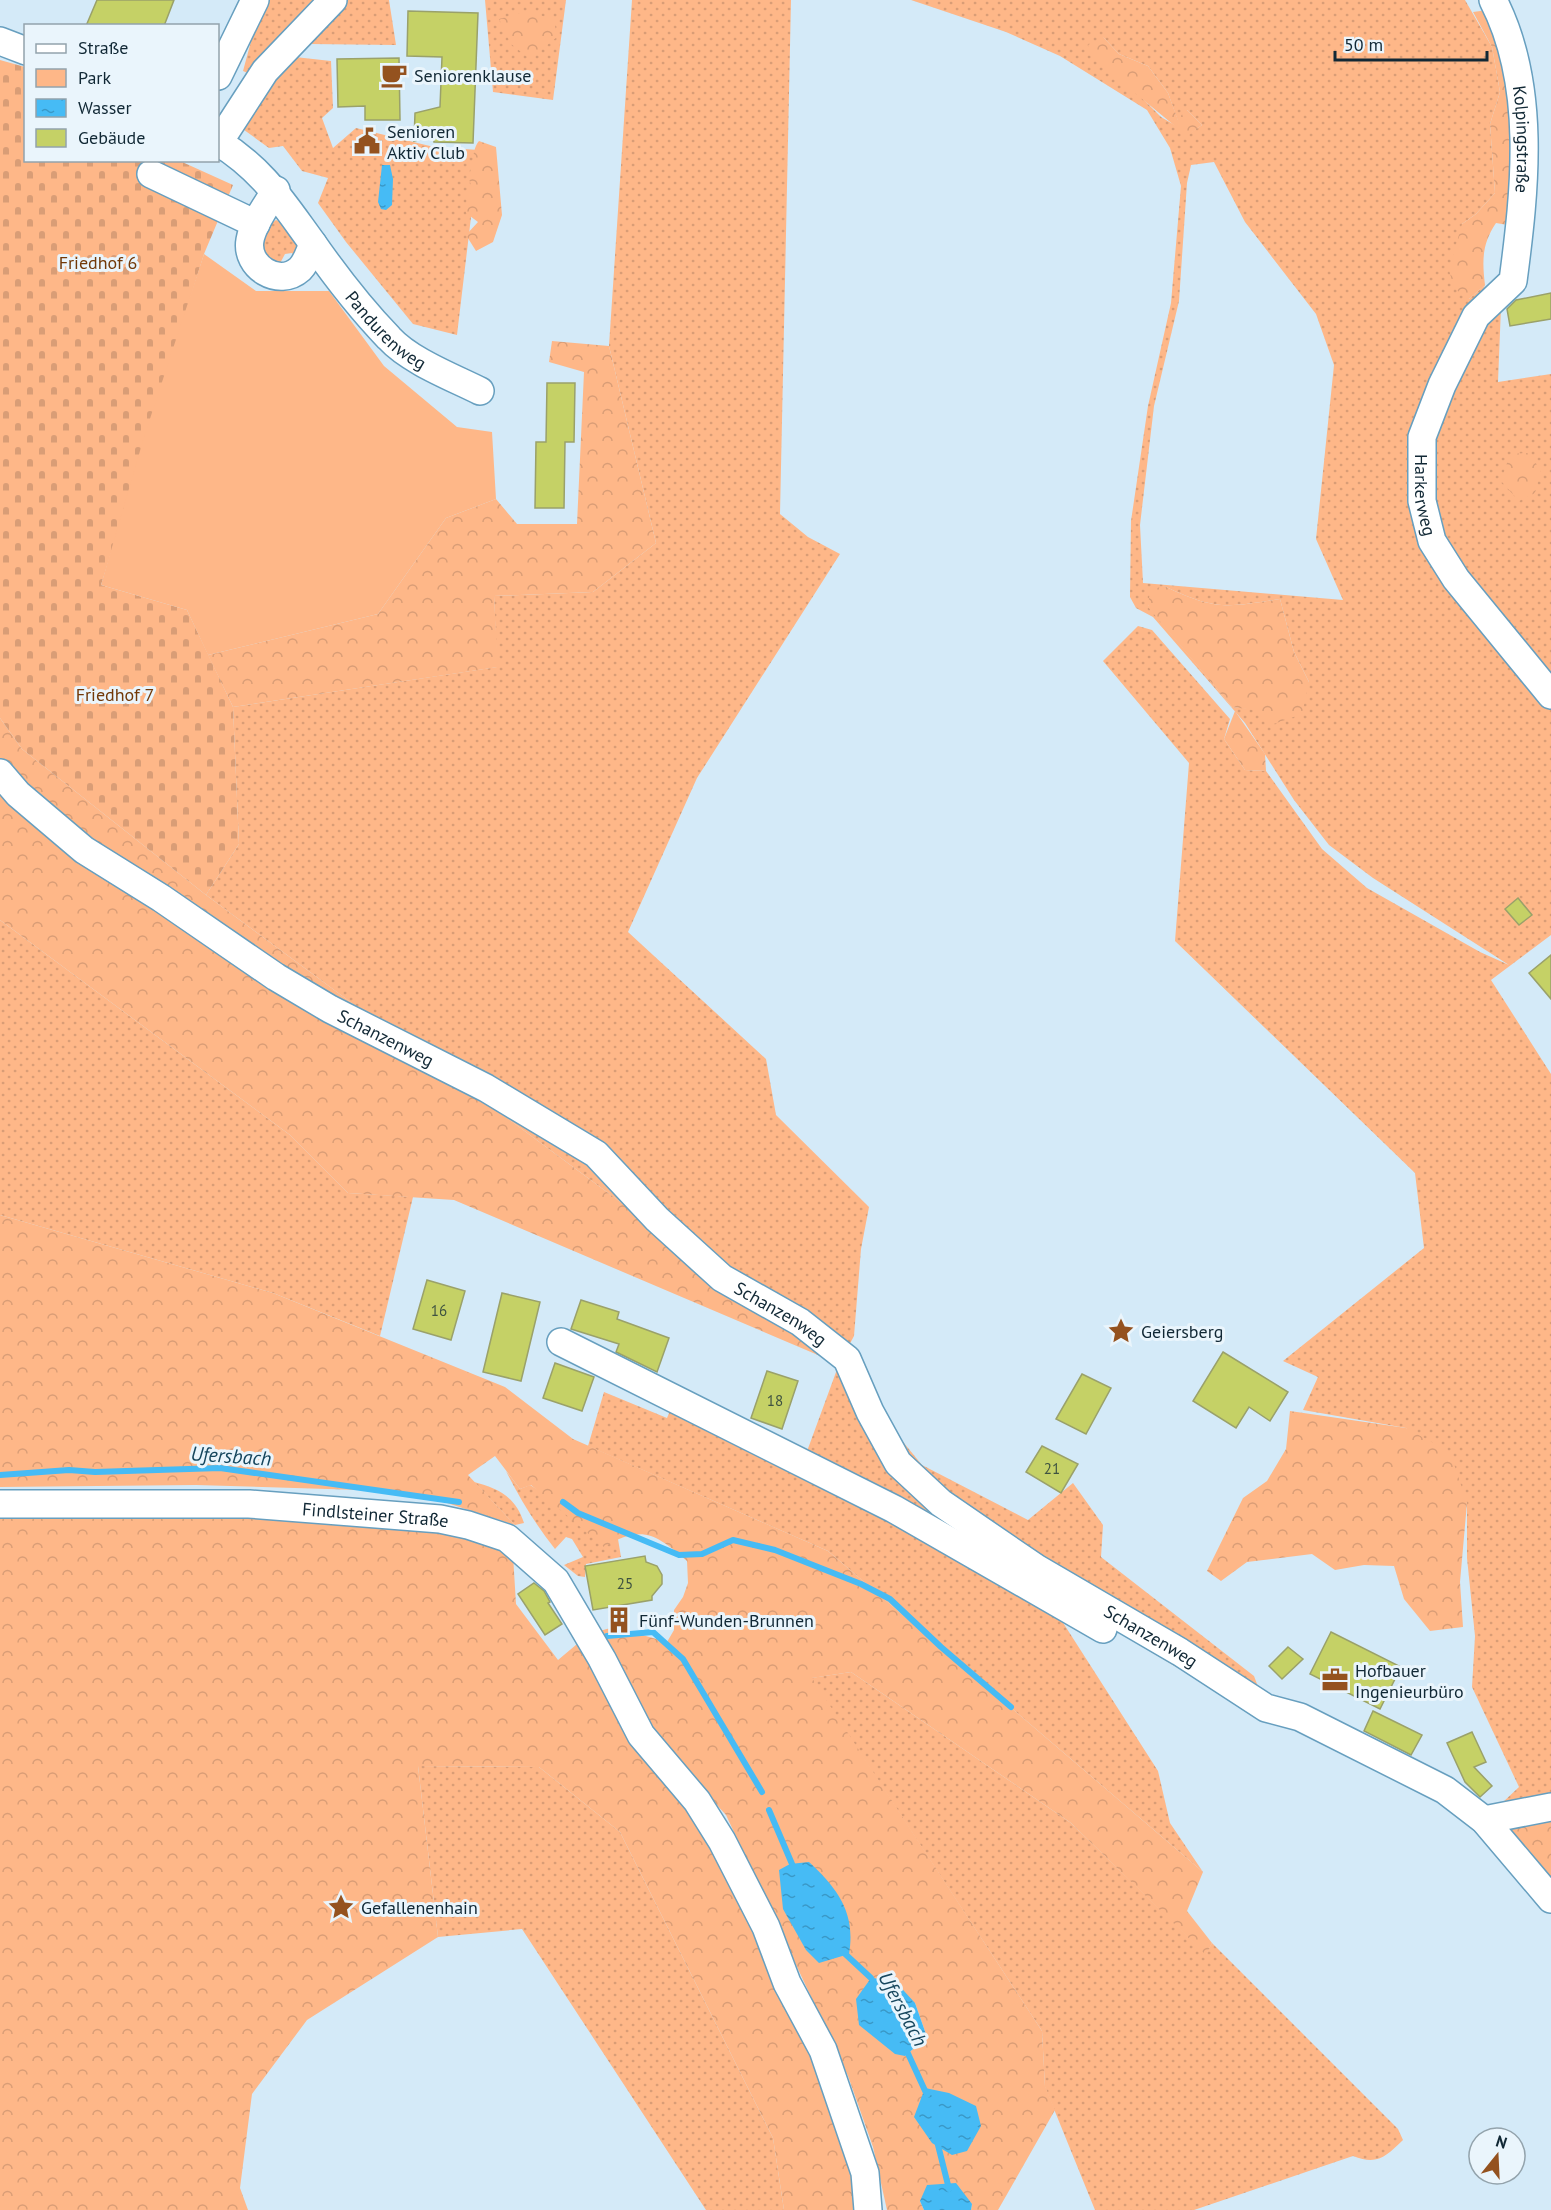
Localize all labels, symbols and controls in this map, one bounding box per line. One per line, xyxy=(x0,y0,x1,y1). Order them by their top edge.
legend xyxy=(24,24,219,162)
scale bar xyxy=(1335,24,1486,62)
text: 50 m xyxy=(1344,33,1383,56)
text: Straße xyxy=(78,36,129,59)
cafe icon: Seniorenklause xyxy=(379,60,409,90)
place label: Seniorenklause xyxy=(414,64,531,87)
text: Park xyxy=(78,66,111,89)
street label: Kolpingstraße xyxy=(1508,84,1536,194)
text: Wasser xyxy=(78,96,132,119)
place label: Senioren Aktiv Club xyxy=(387,120,465,164)
text: Gebäude xyxy=(78,126,145,149)
public building icon: Senioren Aktiv Club xyxy=(352,126,382,156)
park label: Friedhof 6 xyxy=(59,251,137,274)
street label: Pandurenweg xyxy=(341,286,431,374)
street label: Harkerweg xyxy=(1410,454,1442,538)
park label: Friedhof 7 xyxy=(76,683,154,706)
street label: Schanzenweg xyxy=(334,1003,438,1071)
street label: Schanzenweg xyxy=(731,1276,832,1351)
house number: 16 xyxy=(431,1301,447,1320)
place icon: Geiersberg xyxy=(1106,1316,1136,1346)
place label: Geiersberg xyxy=(1141,1320,1223,1343)
house number: 18 xyxy=(767,1391,783,1410)
water label: Ufersbach xyxy=(190,1440,272,1472)
house number: 21 xyxy=(1044,1459,1060,1478)
street label: Findlsteiner Straße xyxy=(301,1497,451,1532)
house number: 25 xyxy=(617,1574,633,1593)
street label: Schanzenweg xyxy=(1100,1599,1202,1672)
building icon: Fünf-Wunden-Brunnen xyxy=(604,1605,634,1635)
place label: Fünf-Wunden-Brunnen xyxy=(639,1609,814,1632)
place label: Hofbauer Ingenieurbüro xyxy=(1355,1659,1464,1703)
office icon: Hofbauer Ingenieurbüro xyxy=(1320,1665,1350,1695)
place icon: Gefallenenhain xyxy=(326,1892,356,1922)
place label: Gefallenenhain xyxy=(361,1896,478,1919)
water label: Ufersbach xyxy=(873,1967,933,2051)
north arrow xyxy=(1467,2126,1527,2186)
text: N xyxy=(1494,2131,1510,2153)

